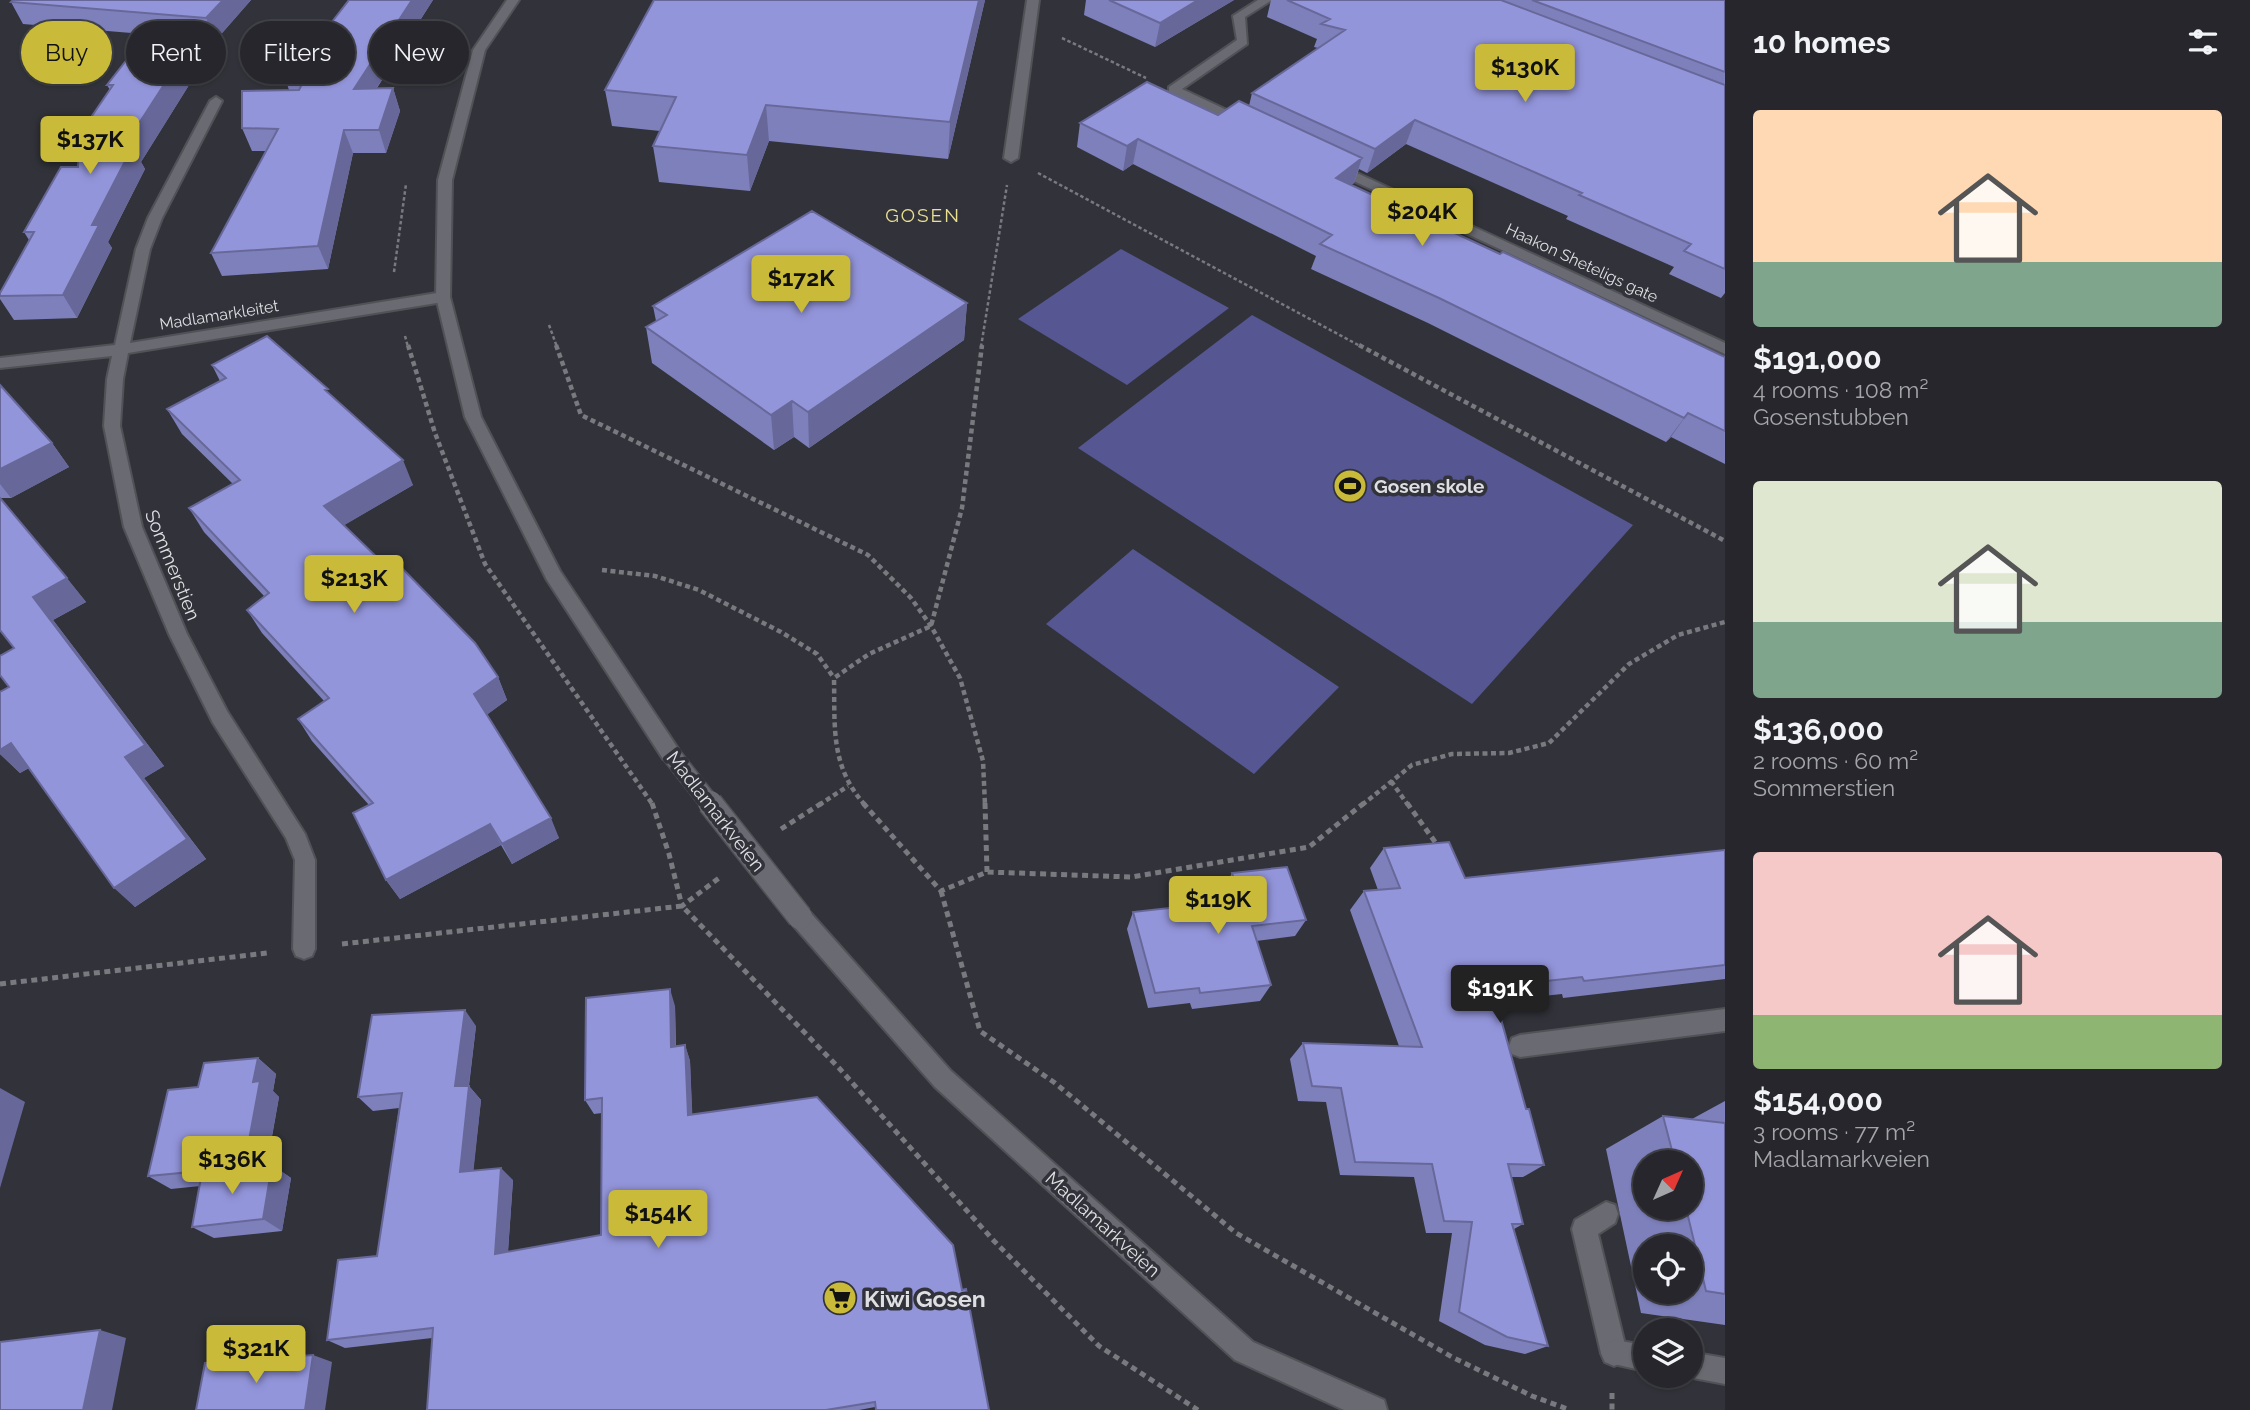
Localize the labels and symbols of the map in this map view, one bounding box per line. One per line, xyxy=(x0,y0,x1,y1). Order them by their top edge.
pin: $130K xyxy=(1476,44,1574,104)
pin: $137K xyxy=(41,116,139,176)
pin: $204K xyxy=(1373,188,1471,248)
district label: GOSEN xyxy=(885,204,961,226)
street label: Haakon Sheteligs gate xyxy=(1503,219,1661,307)
pin: $172K xyxy=(752,256,850,315)
street label: Madlamarkleitet xyxy=(158,296,281,334)
sports icon: Gosen skole xyxy=(1331,467,1369,505)
place label: Gosen skole xyxy=(1374,475,1485,497)
street label: Sommerstien xyxy=(141,506,205,624)
pin: $213K xyxy=(305,556,403,615)
street label: Madlamarkveien xyxy=(662,747,770,875)
pin: $119K xyxy=(1169,876,1267,936)
pin: $191K xyxy=(1451,965,1549,1025)
pin: $136K xyxy=(183,1136,281,1196)
north arrow xyxy=(1633,1150,1703,1220)
street label: Madlamarkveien xyxy=(1041,1167,1165,1281)
pin: $154K xyxy=(609,1190,707,1250)
supermarket icon: Kiwi Gosen xyxy=(821,1279,859,1317)
place label: Kiwi Gosen xyxy=(864,1285,986,1312)
pin: $321K xyxy=(207,1326,305,1385)

